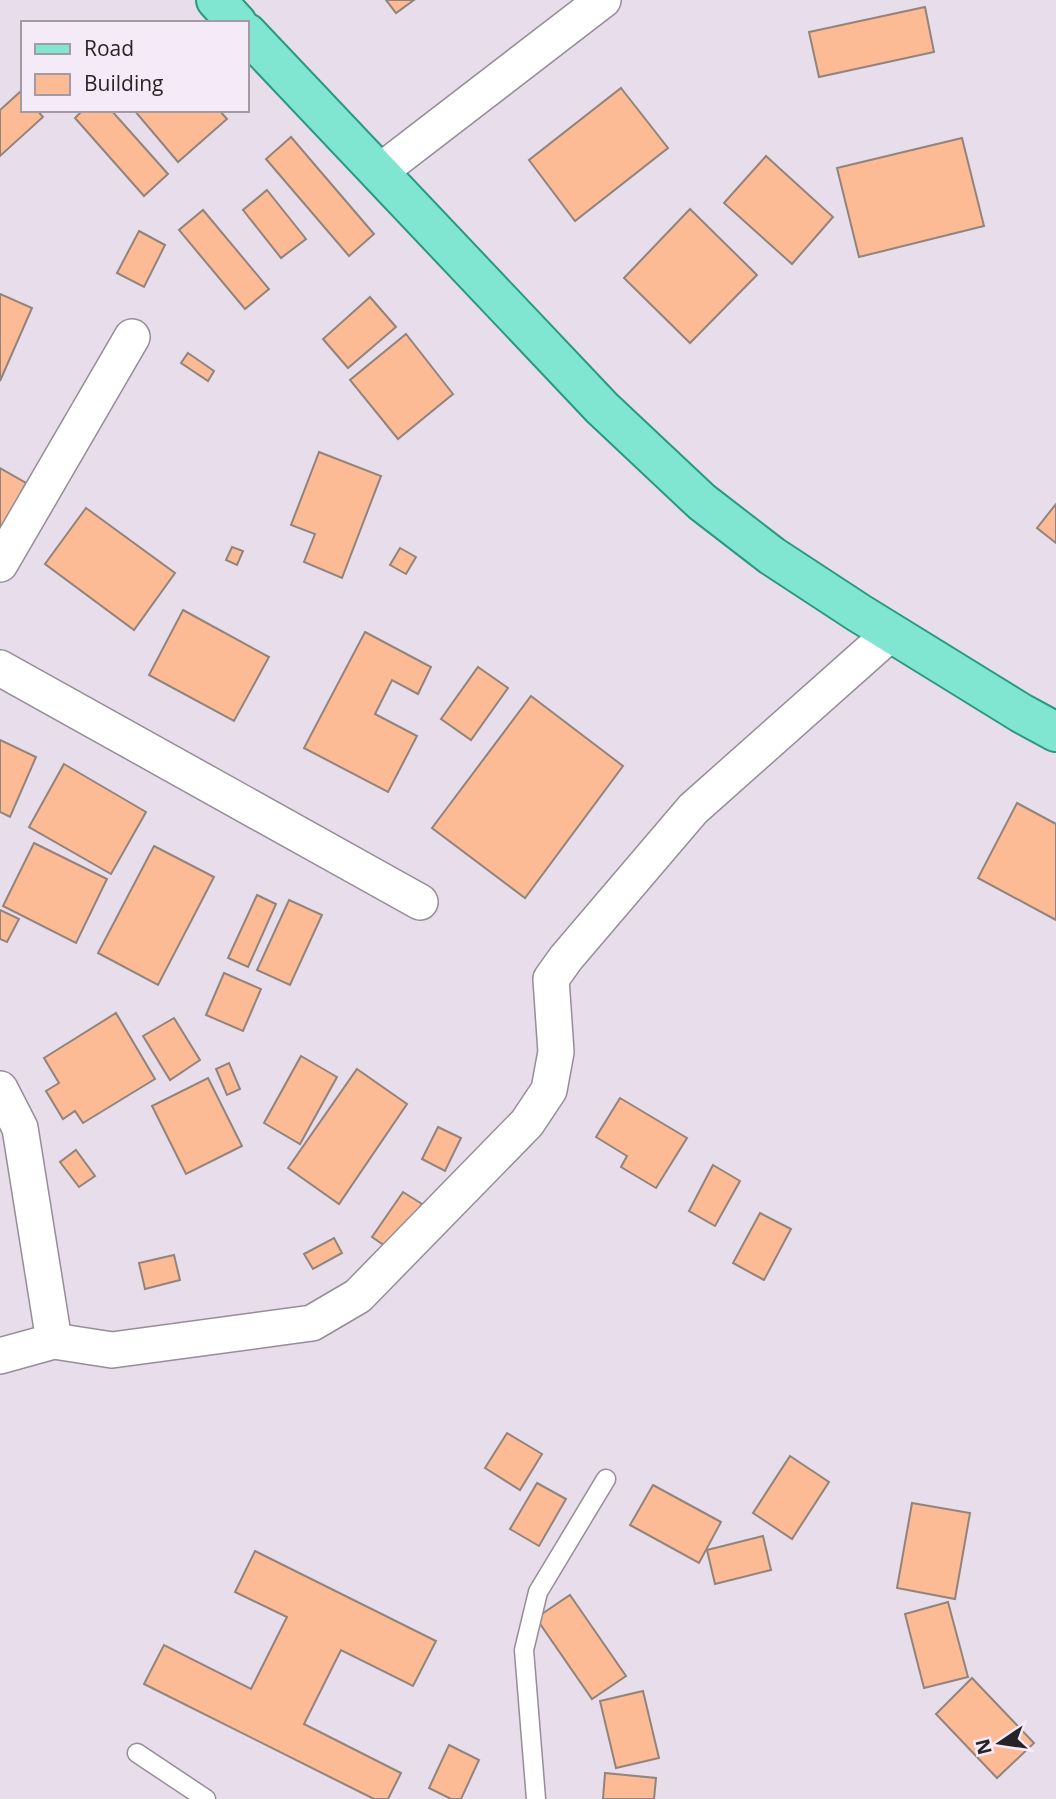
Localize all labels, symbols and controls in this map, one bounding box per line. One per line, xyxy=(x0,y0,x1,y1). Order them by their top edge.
legend xyxy=(21,21,248,112)
text: Road xyxy=(84,34,134,62)
text: Building xyxy=(84,69,163,97)
north arrow xyxy=(965,1708,1035,1778)
text: N xyxy=(969,1736,998,1757)

